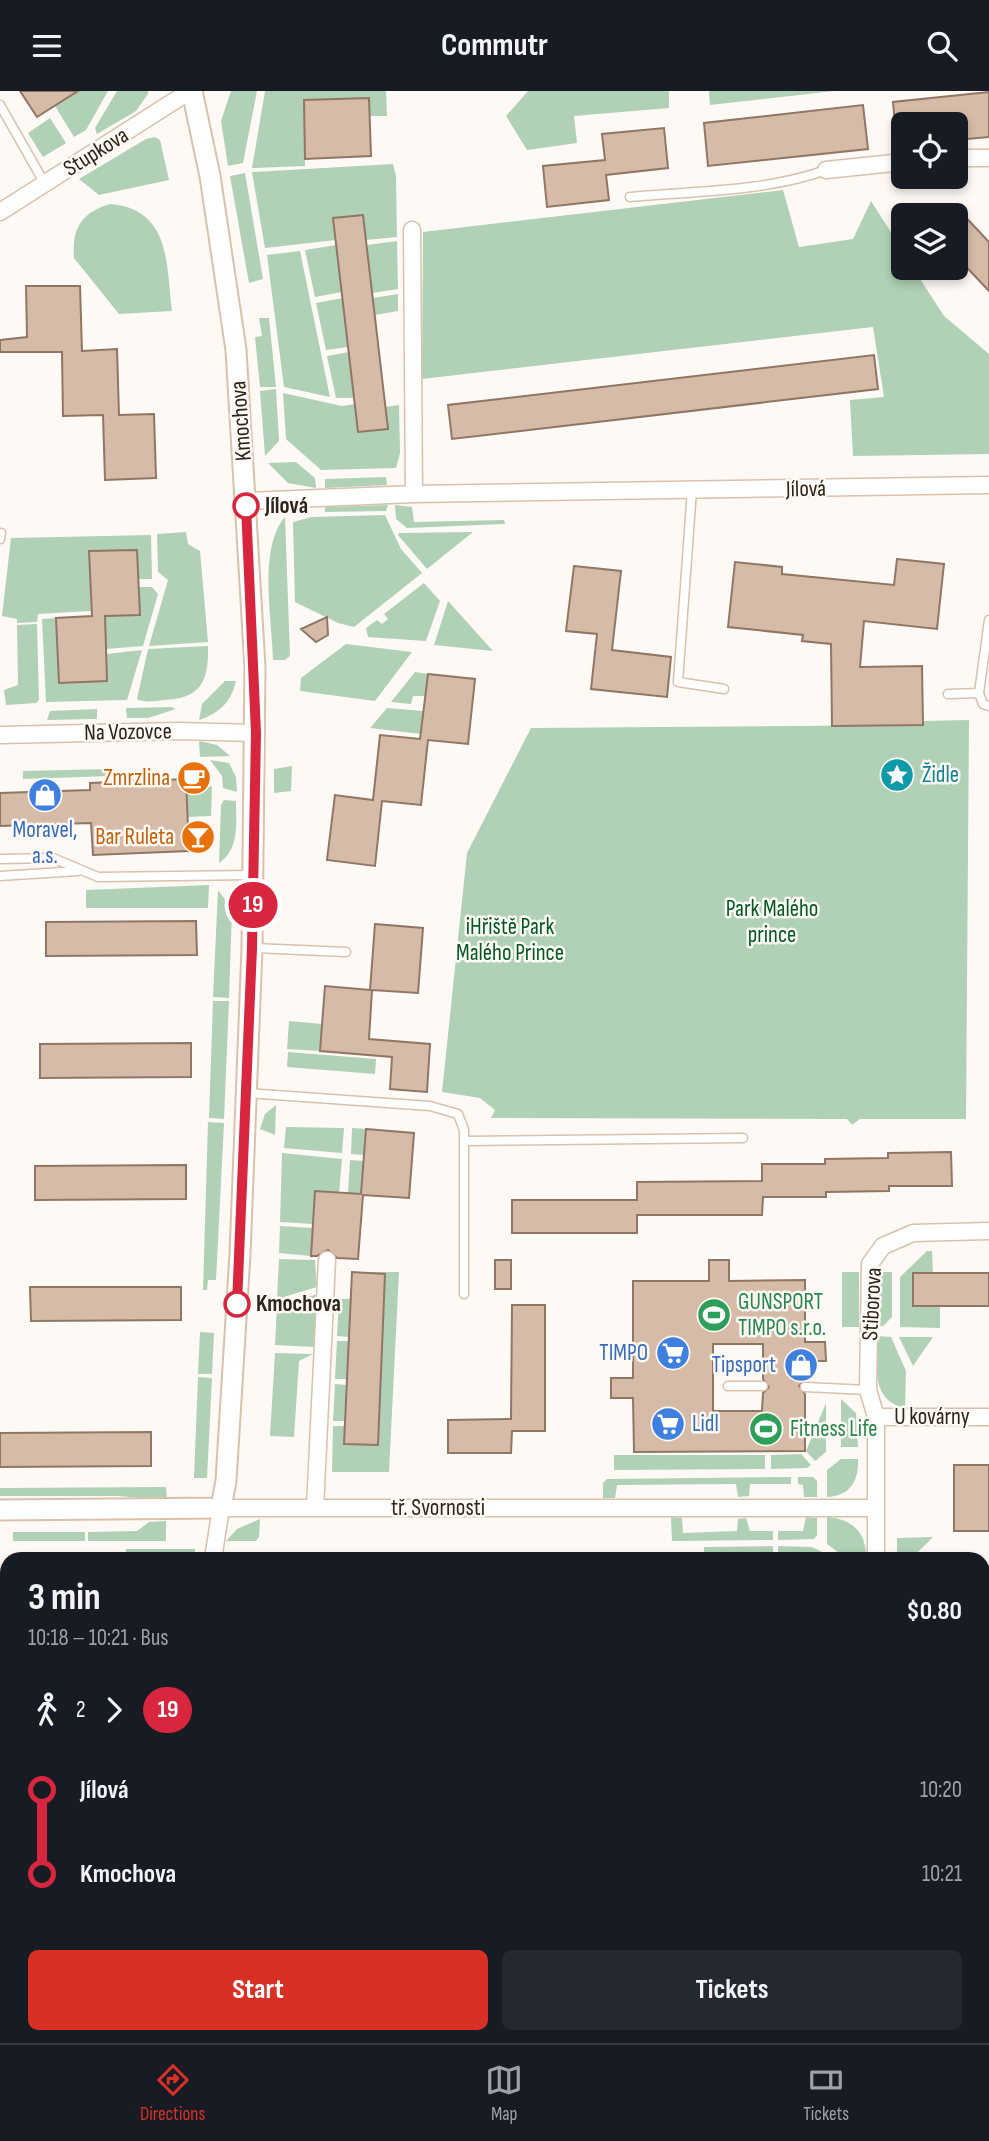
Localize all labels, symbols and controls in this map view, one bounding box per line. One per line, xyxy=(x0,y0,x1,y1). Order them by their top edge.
text: Commutr xyxy=(441,26,548,65)
icon: menu xyxy=(28,27,66,65)
icon: search xyxy=(923,27,961,65)
map controls xyxy=(891,112,968,280)
button: locate xyxy=(891,112,968,189)
street label: Stupkova xyxy=(58,121,134,183)
button: layers xyxy=(891,203,968,280)
street label: Kmochova xyxy=(224,380,258,462)
street label: Jílová xyxy=(785,475,826,503)
place label: Jílová xyxy=(264,492,308,520)
marker: Jílová xyxy=(233,493,259,519)
street label: Na Vozovce xyxy=(84,717,172,747)
place icon: Židle xyxy=(878,756,916,794)
cafe icon: Zmrzlina xyxy=(175,759,213,797)
place label: Židle xyxy=(922,761,959,789)
place label: Zmrzlina xyxy=(103,764,170,792)
shop icon: Moravel, a.s. xyxy=(26,776,64,814)
place label: Moravel, a.s. xyxy=(13,816,77,870)
bar icon: Bar Ruleta xyxy=(179,818,217,856)
place label: Bar Ruleta xyxy=(95,823,174,851)
line badge: 19 xyxy=(222,882,284,928)
text: 19 xyxy=(243,890,263,919)
park label: Park Malého prince xyxy=(726,895,818,949)
park label: iHřiště Park Malého Prince xyxy=(456,913,564,967)
street label: Stiborova xyxy=(856,1267,888,1341)
place label: GUNSPORT TIMPO s.r.o. xyxy=(738,1288,826,1342)
place label: Kmochova xyxy=(256,1290,341,1318)
marker: Kmochova xyxy=(224,1291,250,1317)
sports icon: GUNSPORT TIMPO s.r.o. xyxy=(695,1296,733,1334)
supermarket icon: TIMPO xyxy=(654,1334,692,1372)
place label: TIMPO xyxy=(599,1339,648,1367)
shop icon: Tipsport xyxy=(782,1346,820,1384)
place label: Tipsport xyxy=(712,1351,776,1379)
street label: U kovárny xyxy=(894,1403,970,1431)
supermarket icon: Lidl xyxy=(649,1405,687,1443)
place label: Lidl xyxy=(692,1410,719,1438)
sports icon: Fitness Life xyxy=(747,1410,785,1448)
place label: Fitness Life xyxy=(790,1415,878,1443)
street label: tř. Svornosti xyxy=(391,1494,485,1522)
text: 3 min xyxy=(28,1575,101,1620)
text: $0.80 xyxy=(906,1596,962,1627)
text: 10:18 – 10:21 · Bus xyxy=(28,1624,169,1652)
icon: walk xyxy=(28,1691,66,1729)
icon: forward xyxy=(95,1691,133,1729)
text: 19 xyxy=(157,1695,178,1724)
text: 2 xyxy=(76,1696,85,1724)
text: Jílová xyxy=(80,1775,129,1806)
text: 10:20 xyxy=(920,1776,962,1804)
text: Kmochova xyxy=(80,1859,176,1890)
text: 10:21 xyxy=(922,1860,962,1888)
button: Start xyxy=(28,1950,488,2030)
button: Tickets xyxy=(502,1950,962,2030)
tab: Directions xyxy=(140,2061,205,2126)
tab: Map xyxy=(485,2061,523,2126)
tab: Tickets xyxy=(803,2061,849,2126)

